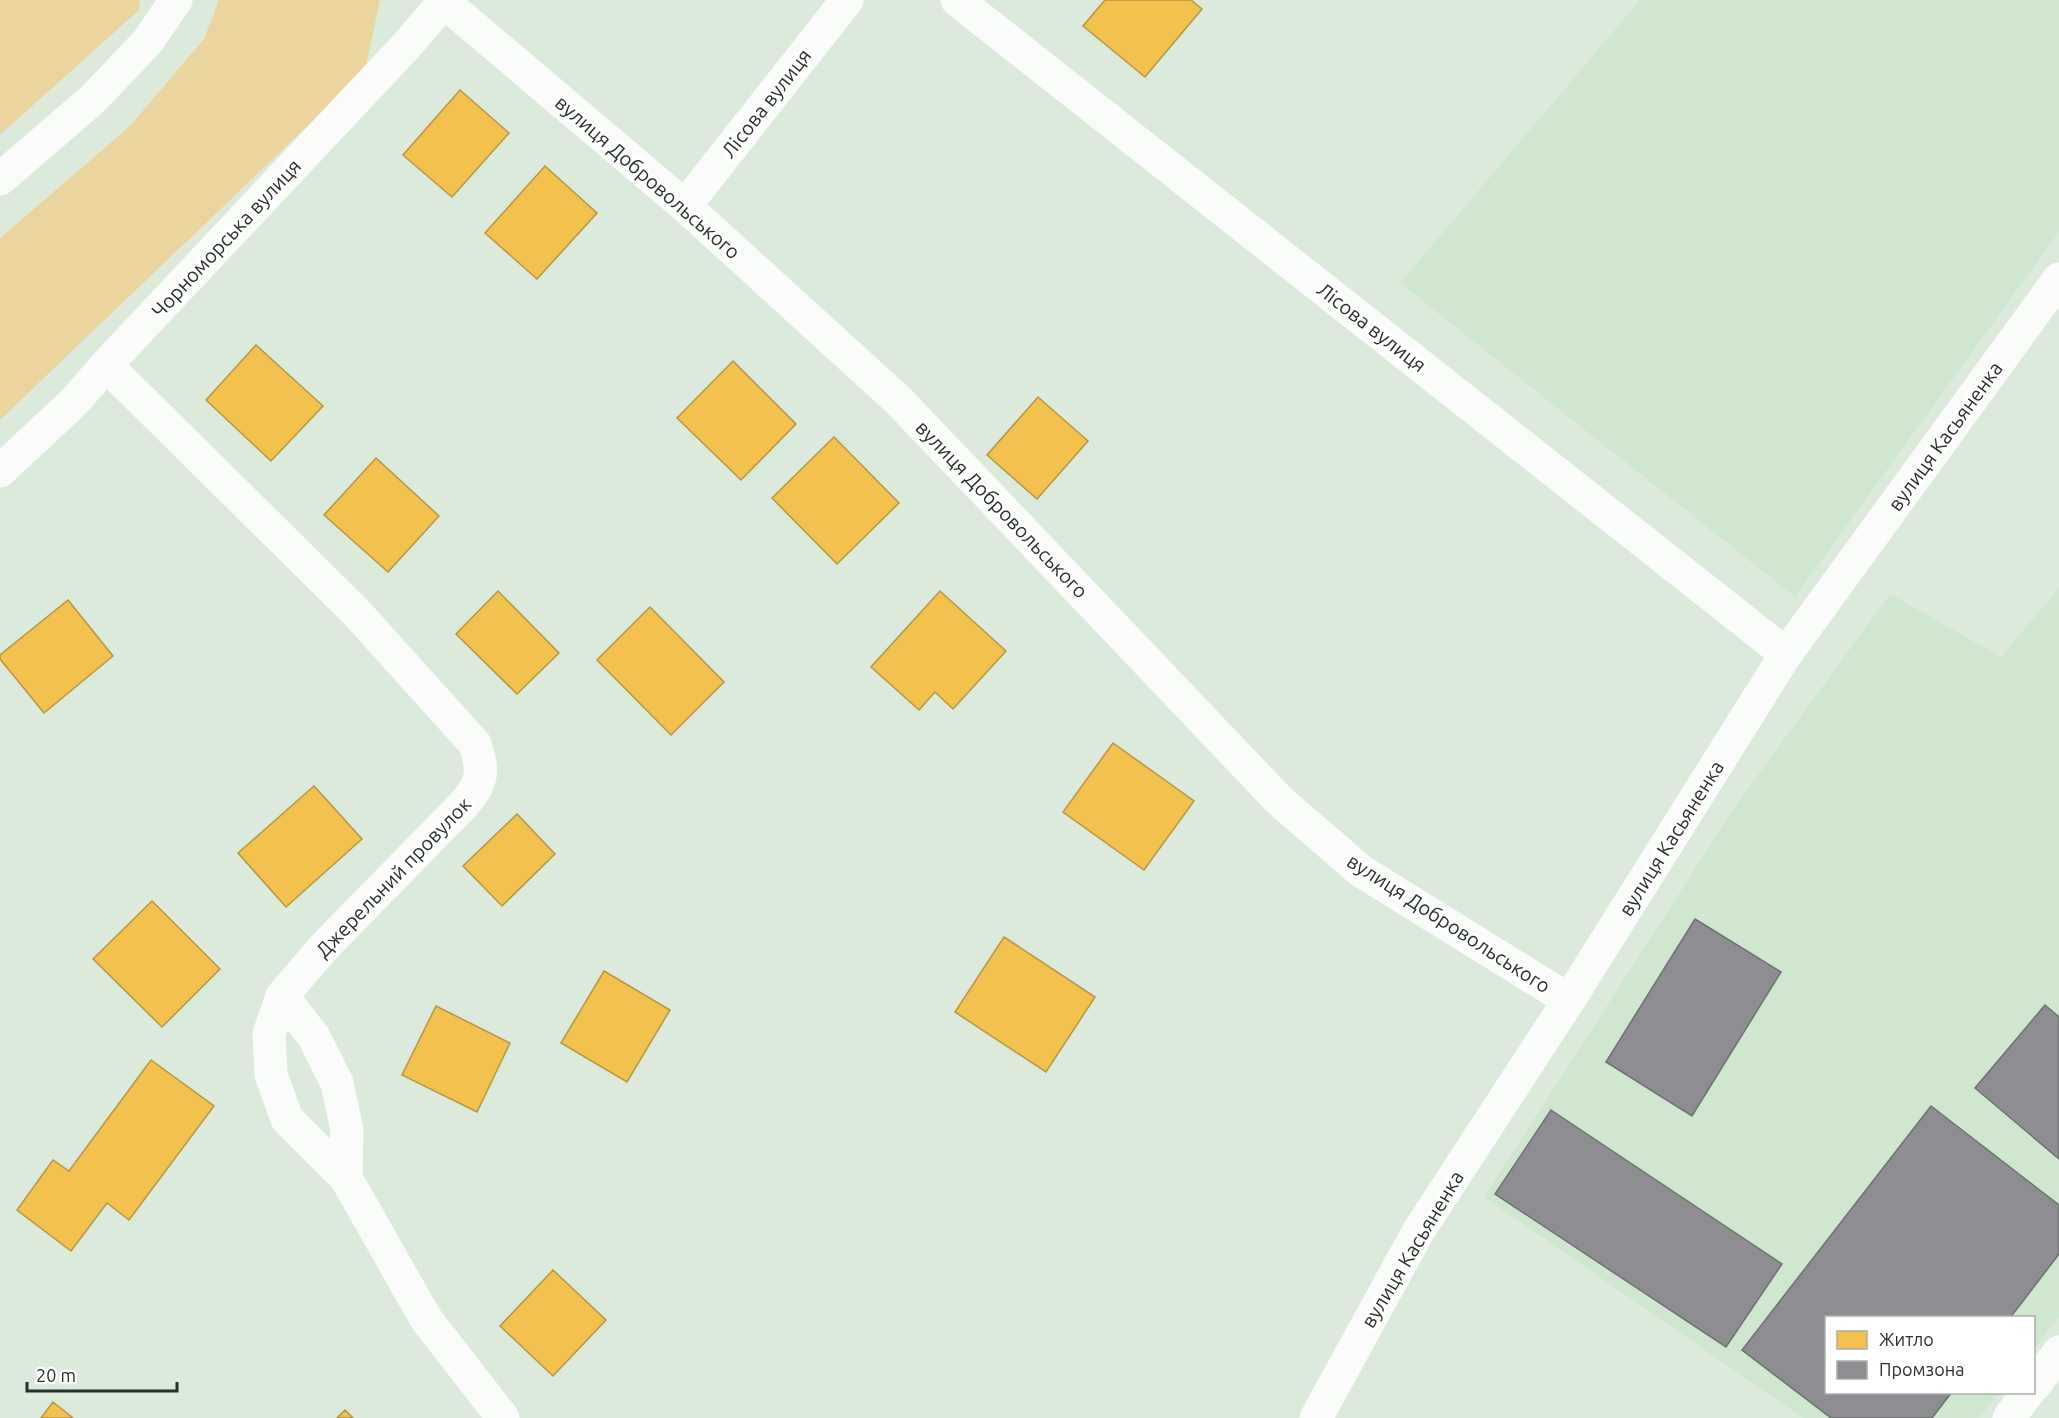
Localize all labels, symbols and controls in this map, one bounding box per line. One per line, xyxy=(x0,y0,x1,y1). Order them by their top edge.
street label: Лісова вулиця xyxy=(716,44,816,162)
street label: вулиця Добровольського xyxy=(551,90,745,264)
street label: Чорноморська вулиця xyxy=(147,154,305,322)
street label: Лісова вулиця xyxy=(1313,277,1431,377)
street label: вулиця Касьяненка xyxy=(1883,357,2007,515)
street label: вулиця Добровольського xyxy=(911,416,1093,602)
street label: вулиця Касьяненка xyxy=(1614,756,1728,920)
street label: Джерельний провулок xyxy=(311,792,475,962)
street label: вулиця Добровольського xyxy=(1343,849,1555,997)
street label: вулиця Касьяненка xyxy=(1356,1167,1468,1331)
legend xyxy=(1825,1316,2035,1394)
text: Житло xyxy=(1879,1329,1934,1349)
scale bar xyxy=(27,1355,177,1393)
text: Промзона xyxy=(1879,1359,1964,1379)
text: 20 m xyxy=(36,1365,76,1385)

